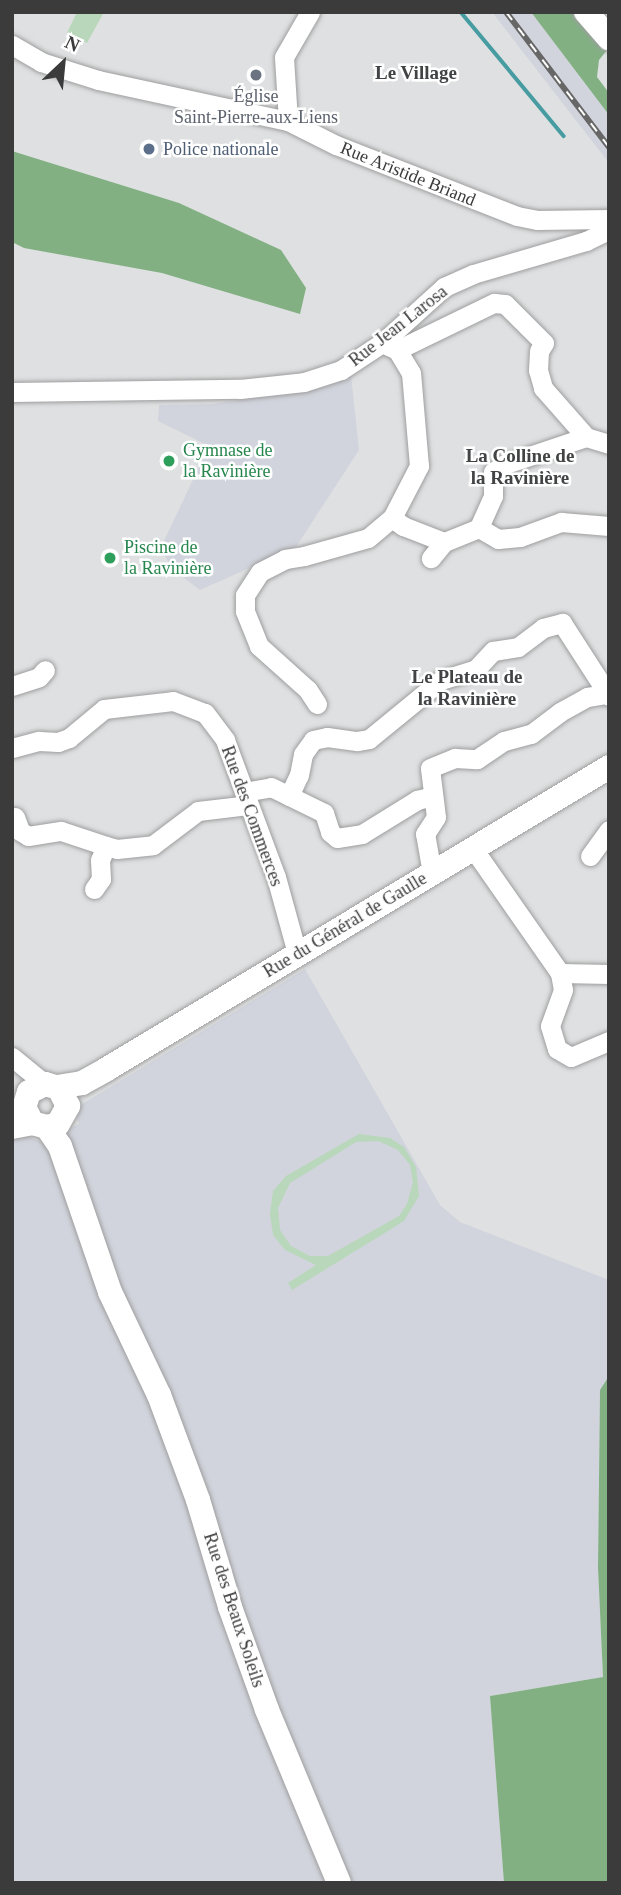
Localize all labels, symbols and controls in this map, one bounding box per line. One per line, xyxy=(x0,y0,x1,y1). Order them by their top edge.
north arrow xyxy=(28,28,98,98)
text: N xyxy=(62,31,83,56)
district label: Le Village xyxy=(375,62,457,84)
marker: Église Saint-Pierre-aux-Liens xyxy=(248,67,264,83)
place label: Église Saint-Pierre-aux-Liens xyxy=(174,86,338,128)
street label: Rue Aristide Briand xyxy=(337,137,479,211)
place label: Police nationale xyxy=(163,138,278,160)
marker: Police nationale xyxy=(141,141,157,157)
street label: Rue Jean Larosa xyxy=(344,281,452,371)
place label: Gymnase de la Ravinière xyxy=(183,440,272,482)
district label: La Colline de la Ravinière xyxy=(466,445,574,489)
marker: Gymnase de la Ravinière xyxy=(161,453,177,469)
place label: Piscine de la Ravinière xyxy=(124,537,211,580)
marker: Piscine de la Ravinière xyxy=(102,550,118,566)
district label: Le Plateau de la Ravinière xyxy=(412,666,522,710)
street label: Rue des Commerces xyxy=(217,743,287,889)
street label: Rue du Général de Gaulle xyxy=(259,868,431,982)
street label: Rue des Beaux Soleils xyxy=(199,1530,269,1690)

